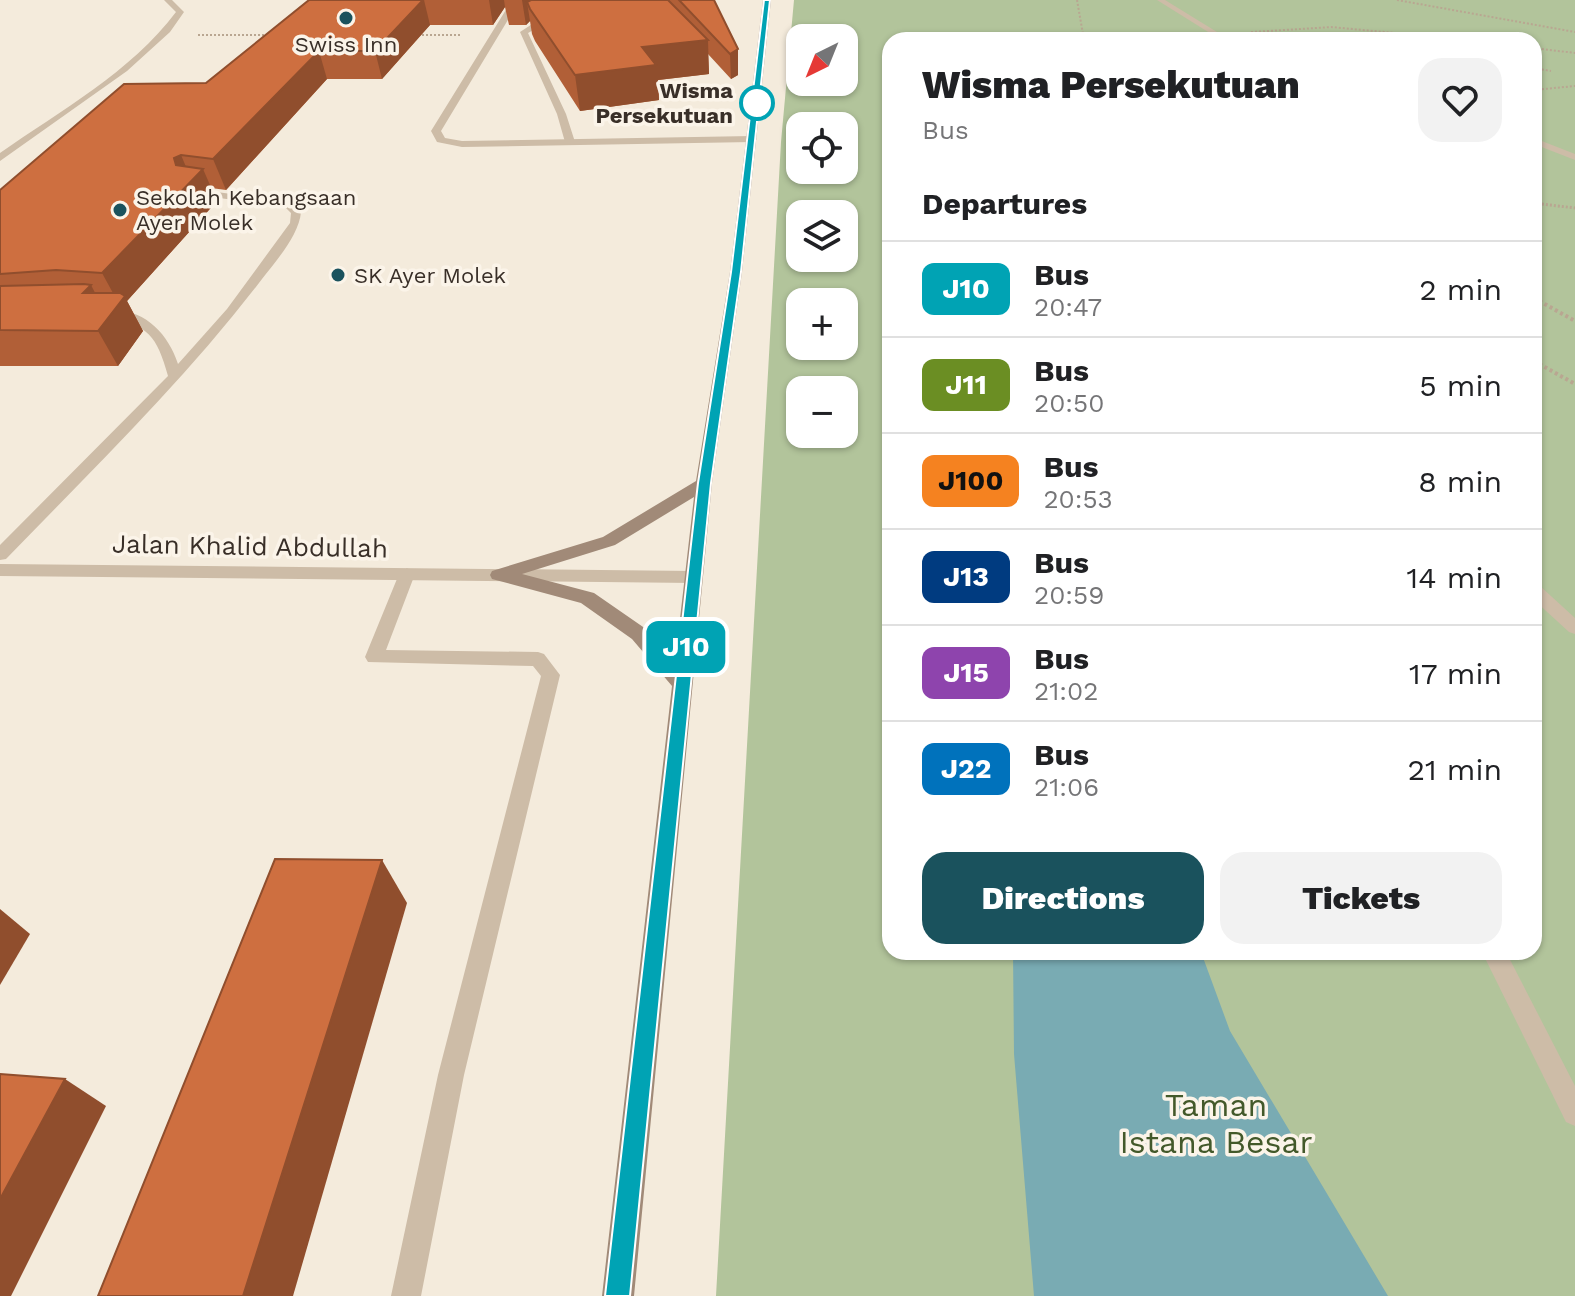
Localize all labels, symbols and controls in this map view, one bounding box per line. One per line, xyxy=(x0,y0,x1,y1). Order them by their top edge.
marker: Swiss Inn xyxy=(337,9,355,27)
north arrow xyxy=(786,24,858,96)
map controls xyxy=(786,24,858,448)
place label: Swiss Inn xyxy=(295,32,397,57)
button: heart xyxy=(1418,58,1502,142)
text: Wisma Persekutuan xyxy=(922,63,1300,107)
place label: Wisma Persekutuan xyxy=(595,78,733,128)
marker: Wisma Persekutuan xyxy=(740,86,774,120)
button: locate xyxy=(786,112,858,184)
text: Bus xyxy=(922,115,969,145)
place label: Sekolah Kebangsaan Ayer Molek xyxy=(136,185,356,235)
text: Departures xyxy=(922,186,1087,221)
button: layers xyxy=(786,200,858,272)
marker: Sekolah Kebangsaan Ayer Molek xyxy=(111,201,129,219)
text: Bus xyxy=(1034,257,1089,292)
place label: SK Ayer Molek xyxy=(354,263,506,288)
marker: SK Ayer Molek xyxy=(329,266,347,284)
text: J10 xyxy=(942,272,990,305)
text: 2 min xyxy=(1419,272,1502,307)
button: + xyxy=(786,288,858,360)
text: 20:47 xyxy=(1034,292,1102,322)
text: Bus xyxy=(1034,353,1089,388)
text: J11 xyxy=(945,368,987,401)
text: 5 min xyxy=(1419,368,1502,403)
button: − xyxy=(786,376,858,448)
text: 20:50 xyxy=(1034,388,1104,418)
text: Bus xyxy=(1043,449,1099,484)
text: J100 xyxy=(938,464,1003,497)
text: 8 min xyxy=(1418,464,1502,499)
text: 20:53 xyxy=(1043,484,1113,514)
street label: Jalan Khalid Abdullah xyxy=(112,529,388,563)
text: Bus xyxy=(1034,545,1089,580)
text: J13 xyxy=(943,560,989,593)
text: 14 min xyxy=(1407,560,1502,595)
text: 20:59 xyxy=(1034,580,1104,610)
line badge: J10 xyxy=(640,621,732,673)
text: J10 xyxy=(662,630,710,663)
text: Bus xyxy=(1034,641,1089,676)
text: J15 xyxy=(943,656,989,689)
text: 17 min xyxy=(1409,656,1502,691)
text: 21:02 xyxy=(1034,676,1098,706)
text: Bus xyxy=(1034,737,1089,772)
text: J22 xyxy=(941,752,991,785)
text: 21 min xyxy=(1407,752,1502,787)
text: 21:06 xyxy=(1034,772,1099,802)
button: Directions xyxy=(922,852,1204,944)
button: Tickets xyxy=(1220,852,1502,944)
park label: Taman Istana Besar xyxy=(1119,1086,1313,1161)

